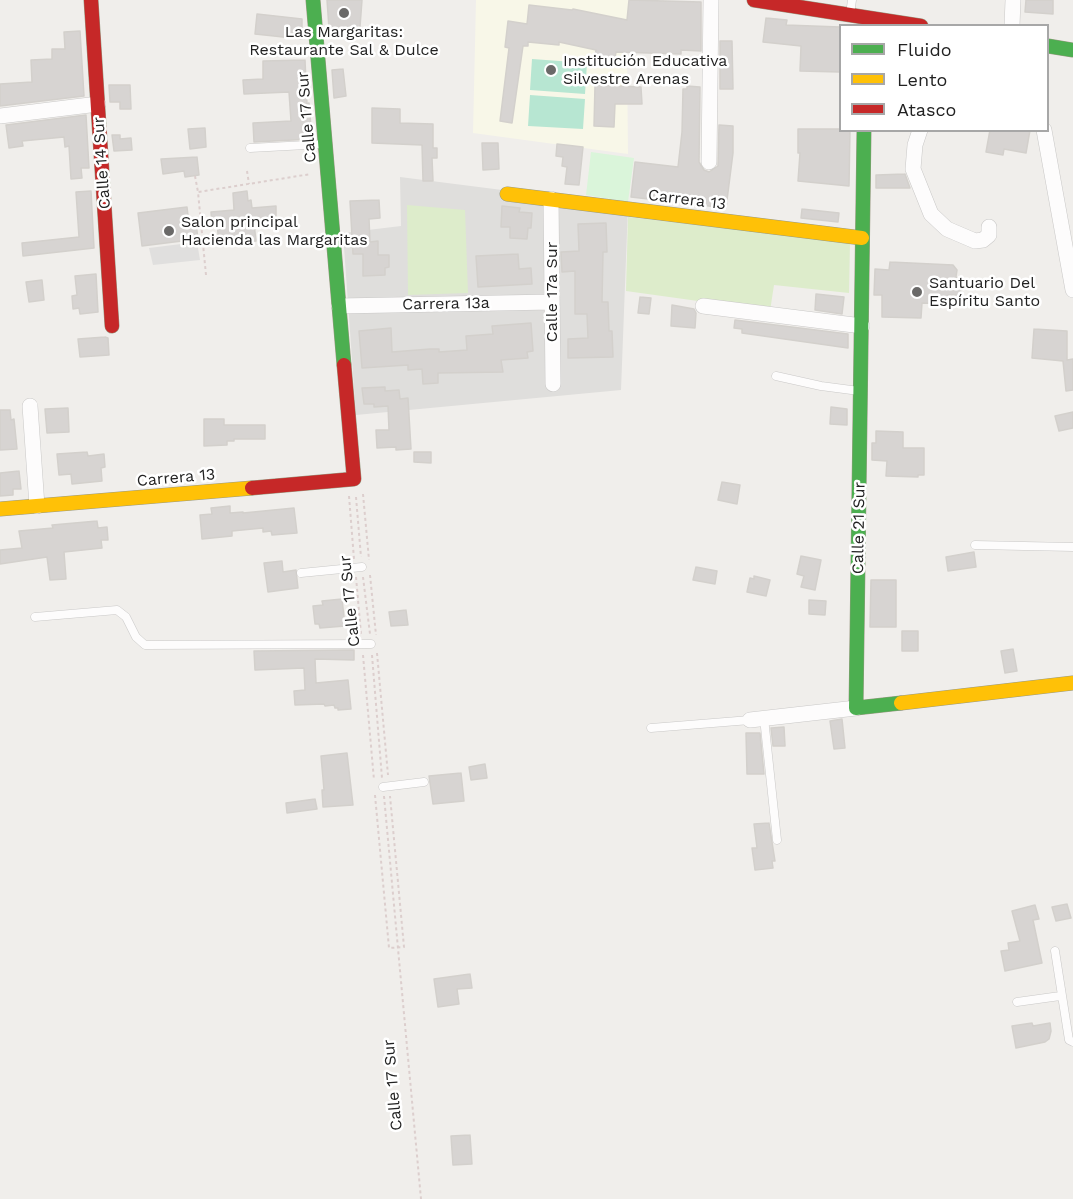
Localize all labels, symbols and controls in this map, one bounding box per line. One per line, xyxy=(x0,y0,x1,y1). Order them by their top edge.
marker: Las Margaritas: Restaurante Sal & Dulce xyxy=(337,6,351,20)
place label: Las Margaritas: Restaurante Sal & Dulce xyxy=(249,22,439,60)
legend xyxy=(839,24,1049,132)
text: Fluido xyxy=(897,39,951,60)
place label: Institución Educativa Silvestre Arenas xyxy=(563,51,727,89)
marker: Institución Educativa Silvestre Arenas xyxy=(544,63,558,77)
text: Lento xyxy=(897,69,947,90)
street label: Calle 17 Sur xyxy=(293,70,321,164)
text: Atasco xyxy=(897,99,956,120)
street label: Calle 14 Sur xyxy=(89,116,115,210)
street label: Carrera 13 xyxy=(647,186,727,214)
place label: Salon principal Hacienda las Margaritas xyxy=(181,212,368,250)
marker: Salon principal Hacienda las Margaritas xyxy=(162,224,176,238)
street label: Calle 17a Sur xyxy=(542,242,562,342)
place label: Santuario Del Espíritu Santo xyxy=(929,273,1040,311)
marker: Santuario Del Espíritu Santo xyxy=(910,285,924,299)
street label: Carrera 13a xyxy=(402,294,490,314)
street label: Carrera 13 xyxy=(136,465,216,491)
street label: Calle 21 Sur xyxy=(849,482,869,574)
street label: Calle 17 Sur xyxy=(336,554,364,648)
street label: Calle 17 Sur xyxy=(379,1038,407,1132)

